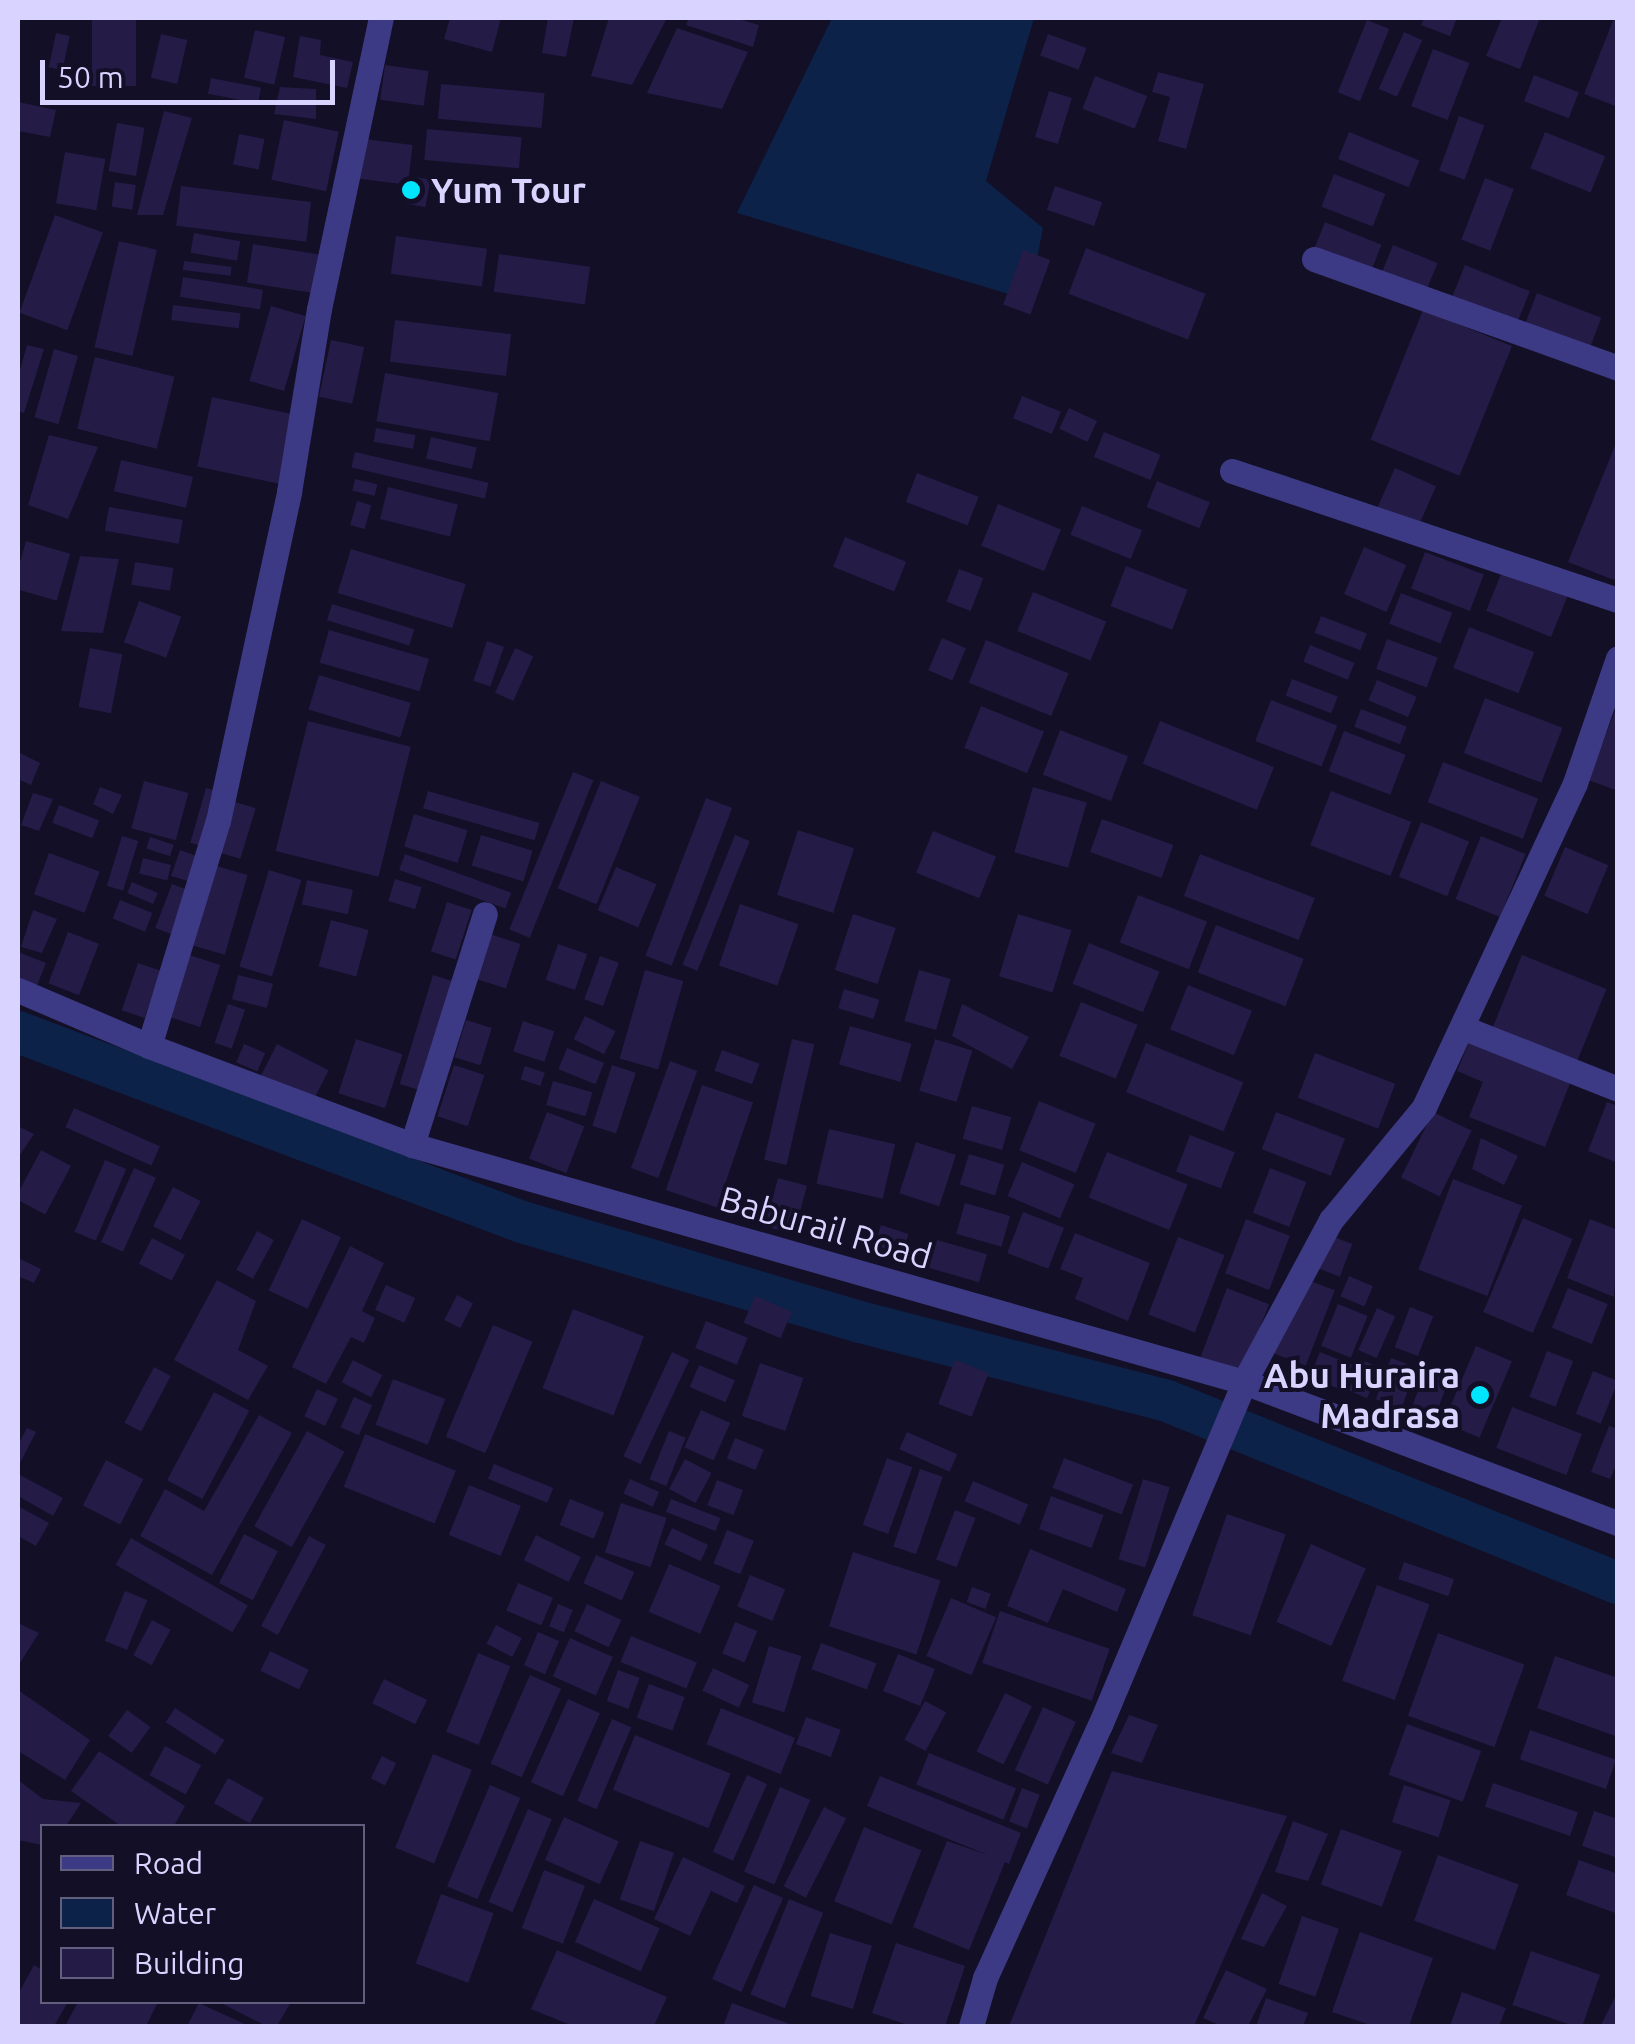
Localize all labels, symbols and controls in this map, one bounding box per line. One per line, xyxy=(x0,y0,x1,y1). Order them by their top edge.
scale bar xyxy=(45,40,340,102)
text: 50 m xyxy=(57,60,124,94)
place label: Yum Tour xyxy=(431,169,586,211)
marker: Yum Tour xyxy=(400,179,422,201)
street label: Baburail Road xyxy=(715,1177,937,1277)
place label: Abu Huraira Madrasa xyxy=(1264,1354,1460,1436)
marker: Abu Huraira Madrasa xyxy=(1469,1384,1491,1406)
legend xyxy=(40,1824,365,2004)
text: Road xyxy=(134,1846,203,1880)
text: Water xyxy=(134,1896,216,1930)
text: Building xyxy=(134,1946,245,1980)

